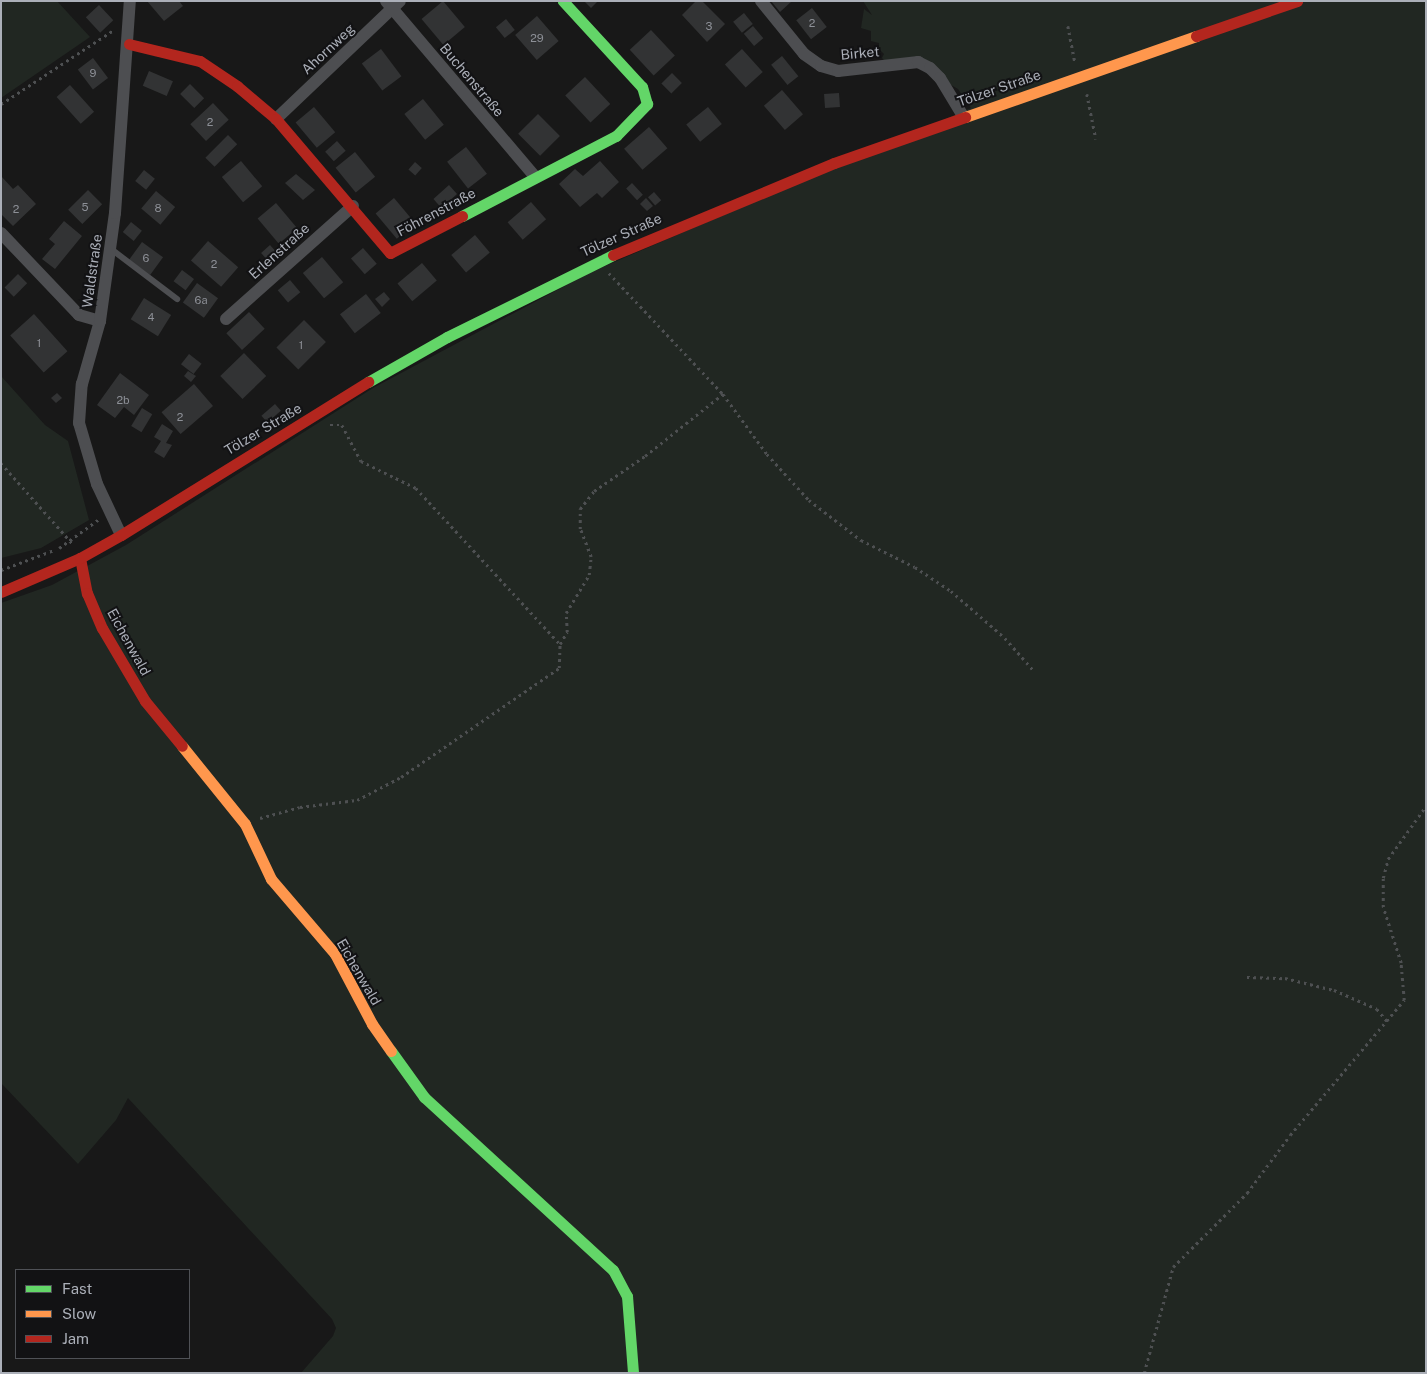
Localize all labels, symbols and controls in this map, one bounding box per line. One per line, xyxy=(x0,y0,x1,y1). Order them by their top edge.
house number: 2 xyxy=(809,16,815,30)
house number: 3 xyxy=(706,19,712,33)
street label: Ahornweg xyxy=(298,20,358,78)
house number: 29 xyxy=(530,31,544,45)
street label: Buchenstraße xyxy=(436,40,508,120)
street label: Birket xyxy=(840,43,880,63)
house number: 9 xyxy=(90,66,96,80)
street label: Tölzer Straße xyxy=(955,66,1043,110)
house number: 2 xyxy=(207,115,213,129)
street label: Föhrenstraße xyxy=(394,184,478,240)
house number: 5 xyxy=(81,200,89,214)
house number: 8 xyxy=(154,201,162,215)
house number: 2 xyxy=(13,202,19,216)
street label: Tölzer Straße xyxy=(578,210,664,260)
street label: Erlenstraße xyxy=(245,220,313,282)
street label: Waldstraße xyxy=(79,233,105,309)
house number: 6 xyxy=(143,251,149,265)
house number: 2 xyxy=(211,257,217,271)
house number: 6a xyxy=(195,293,207,307)
house number: 4 xyxy=(148,310,154,324)
house number: 1 xyxy=(37,336,41,350)
house number: 1 xyxy=(299,338,303,352)
house number: 2b xyxy=(116,393,130,407)
street label: Tölzer Straße xyxy=(221,399,305,459)
house number: 2 xyxy=(177,410,183,424)
street label: Eichenwald xyxy=(104,606,154,678)
street label: Eichenwald xyxy=(333,936,385,1008)
legend xyxy=(15,1269,190,1359)
text: Fast xyxy=(62,1280,92,1297)
text: Slow xyxy=(62,1305,96,1322)
text: Jam xyxy=(62,1330,89,1347)

